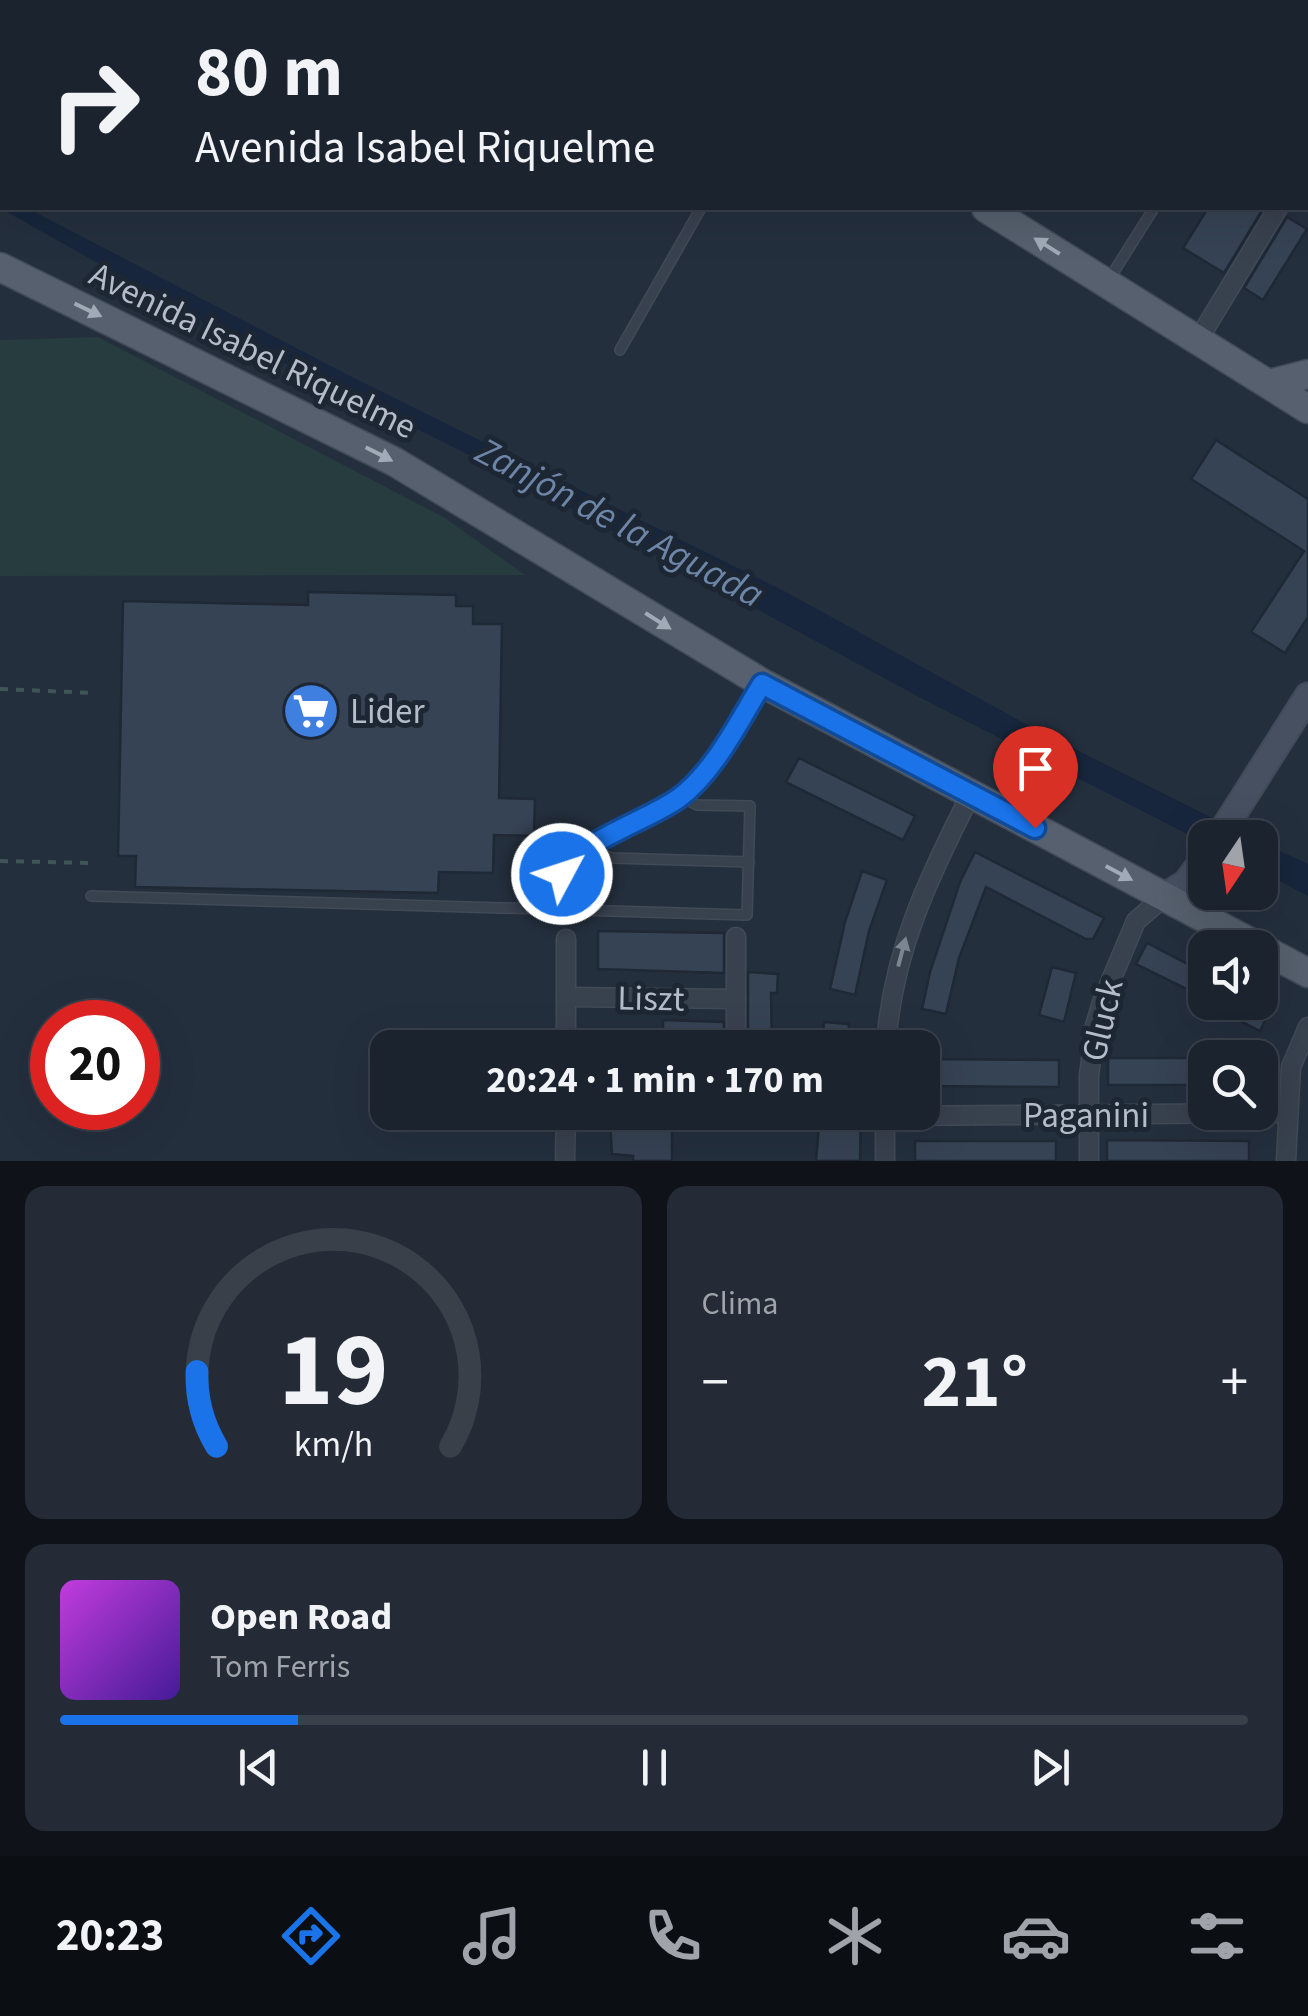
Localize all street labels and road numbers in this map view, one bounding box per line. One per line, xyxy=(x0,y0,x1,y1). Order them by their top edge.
street label: Avenida Isabel Riquelme xyxy=(81,250,424,452)
street label: Liszt xyxy=(617,973,685,1025)
street label: Gluck xyxy=(1069,974,1137,1066)
street label: Paganini xyxy=(1023,1091,1149,1141)

